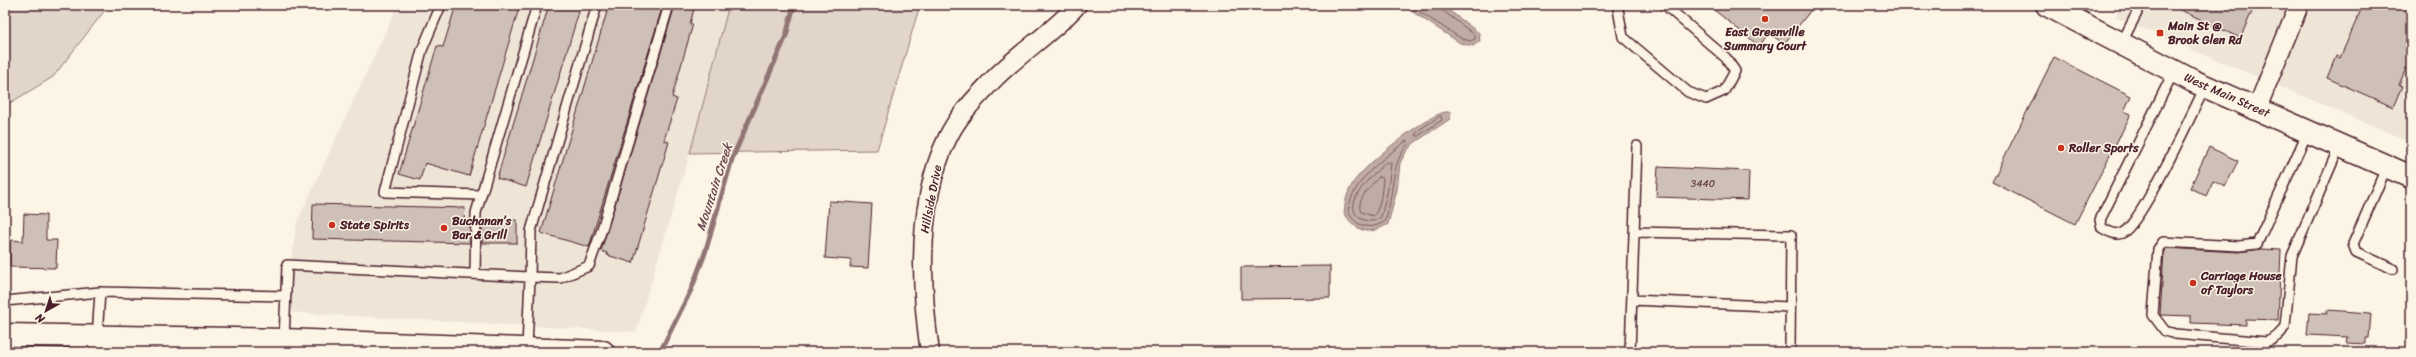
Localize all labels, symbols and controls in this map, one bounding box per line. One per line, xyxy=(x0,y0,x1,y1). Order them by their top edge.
marker: East Greenville Summary Court xyxy=(1760,14,1770,24)
place label: Main St @ Brook Glen Rd xyxy=(2167,15,2244,51)
place label: East Greenville Summary Court xyxy=(1723,21,1807,57)
marker: Main St @ Brook Glen Rd xyxy=(2155,28,2165,38)
street label: West Main Street xyxy=(2180,66,2275,124)
place label: Roller Sports xyxy=(2068,137,2139,159)
water label: Mountain Creek xyxy=(689,138,740,234)
marker: Roller Sports xyxy=(2056,143,2066,153)
street label: Hillside Drive xyxy=(914,163,948,235)
house number: 3440 xyxy=(1691,175,1715,193)
place label: Buchanan’s Bar & Grill xyxy=(452,210,512,246)
place label: State Spirits xyxy=(339,214,410,236)
marker: State Spirits xyxy=(327,220,337,230)
marker: Buchanan’s Bar & Grill xyxy=(439,223,449,233)
place label: Carriage House of Taylors xyxy=(2200,265,2283,301)
marker: Carriage House of Taylors xyxy=(2188,278,2198,288)
north arrow xyxy=(26,291,66,331)
text: N xyxy=(31,308,50,329)

